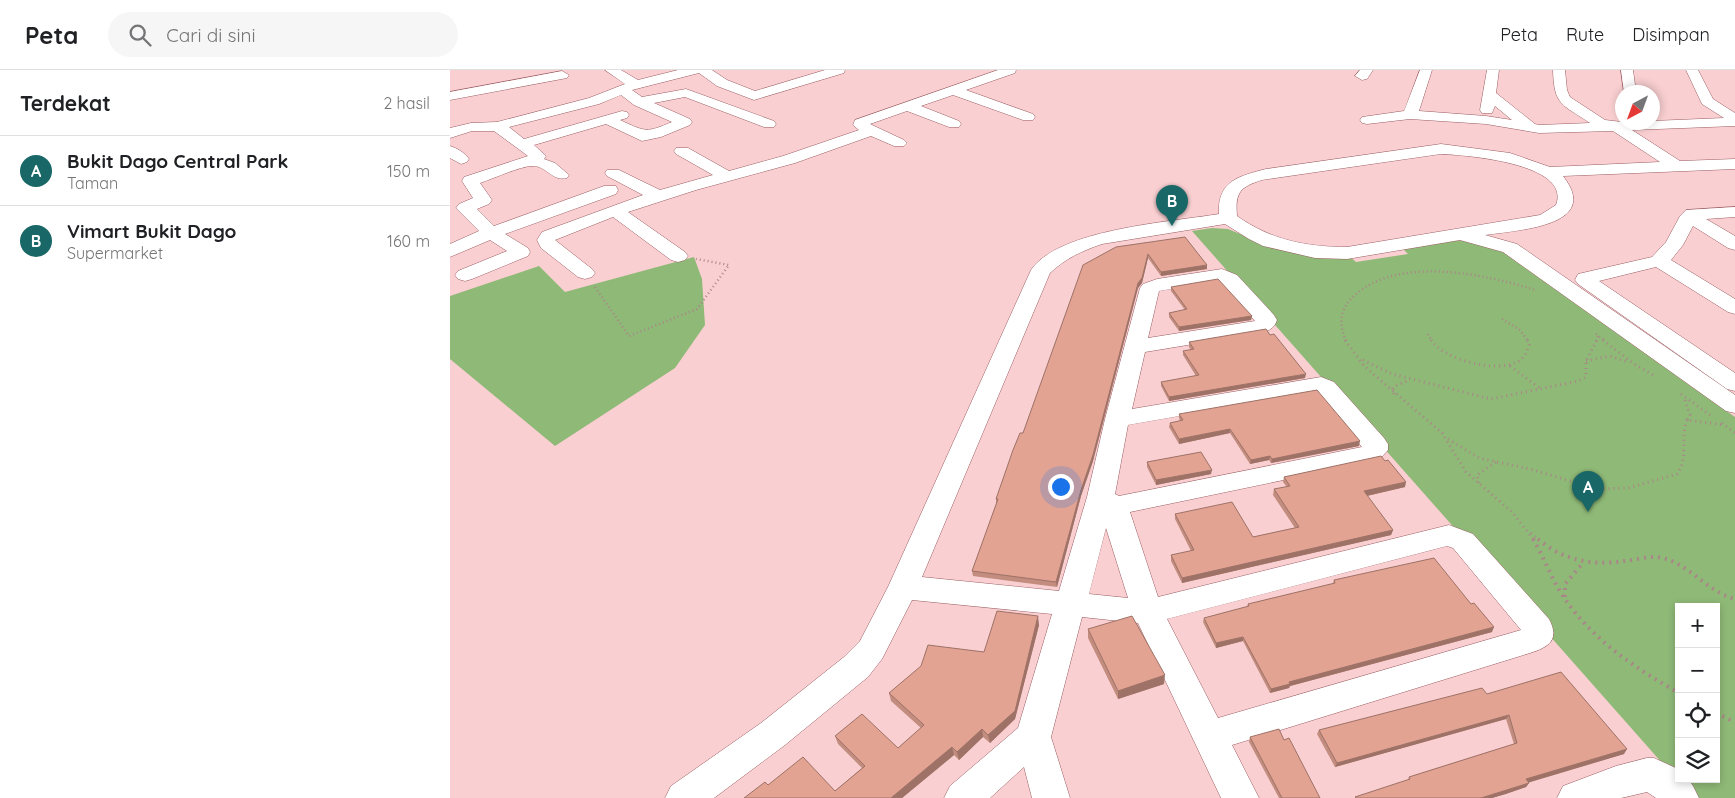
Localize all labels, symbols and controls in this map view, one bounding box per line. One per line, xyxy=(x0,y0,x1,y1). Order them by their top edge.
search box xyxy=(108,12,458,57)
text: Peta xyxy=(25,20,78,50)
icon: search xyxy=(126,21,154,49)
text: Cari di sini xyxy=(166,23,256,47)
text: Peta xyxy=(1500,23,1538,46)
text: Rute xyxy=(1566,23,1604,46)
text: Disimpan xyxy=(1632,23,1710,46)
north arrow xyxy=(1615,85,1660,130)
text: Terdekat xyxy=(20,90,111,116)
text: 2 hasil xyxy=(383,93,430,113)
text: Bukit Dago Central Park xyxy=(67,149,288,173)
text: A xyxy=(31,161,41,181)
text: 150 m xyxy=(387,161,430,181)
text: Taman xyxy=(67,173,118,193)
pin: B xyxy=(1156,185,1188,226)
text: Vimart Bukit Dago xyxy=(67,219,236,243)
text: B xyxy=(31,231,41,251)
text: 160 m xyxy=(387,231,430,251)
text: Supermarket xyxy=(67,243,163,263)
pin: A xyxy=(1572,471,1604,512)
your location xyxy=(1048,474,1074,500)
map controls xyxy=(1675,603,1720,783)
button: + xyxy=(1675,603,1720,648)
button: − xyxy=(1675,648,1720,693)
button: locate xyxy=(1675,693,1720,738)
button: layers xyxy=(1675,738,1720,783)

